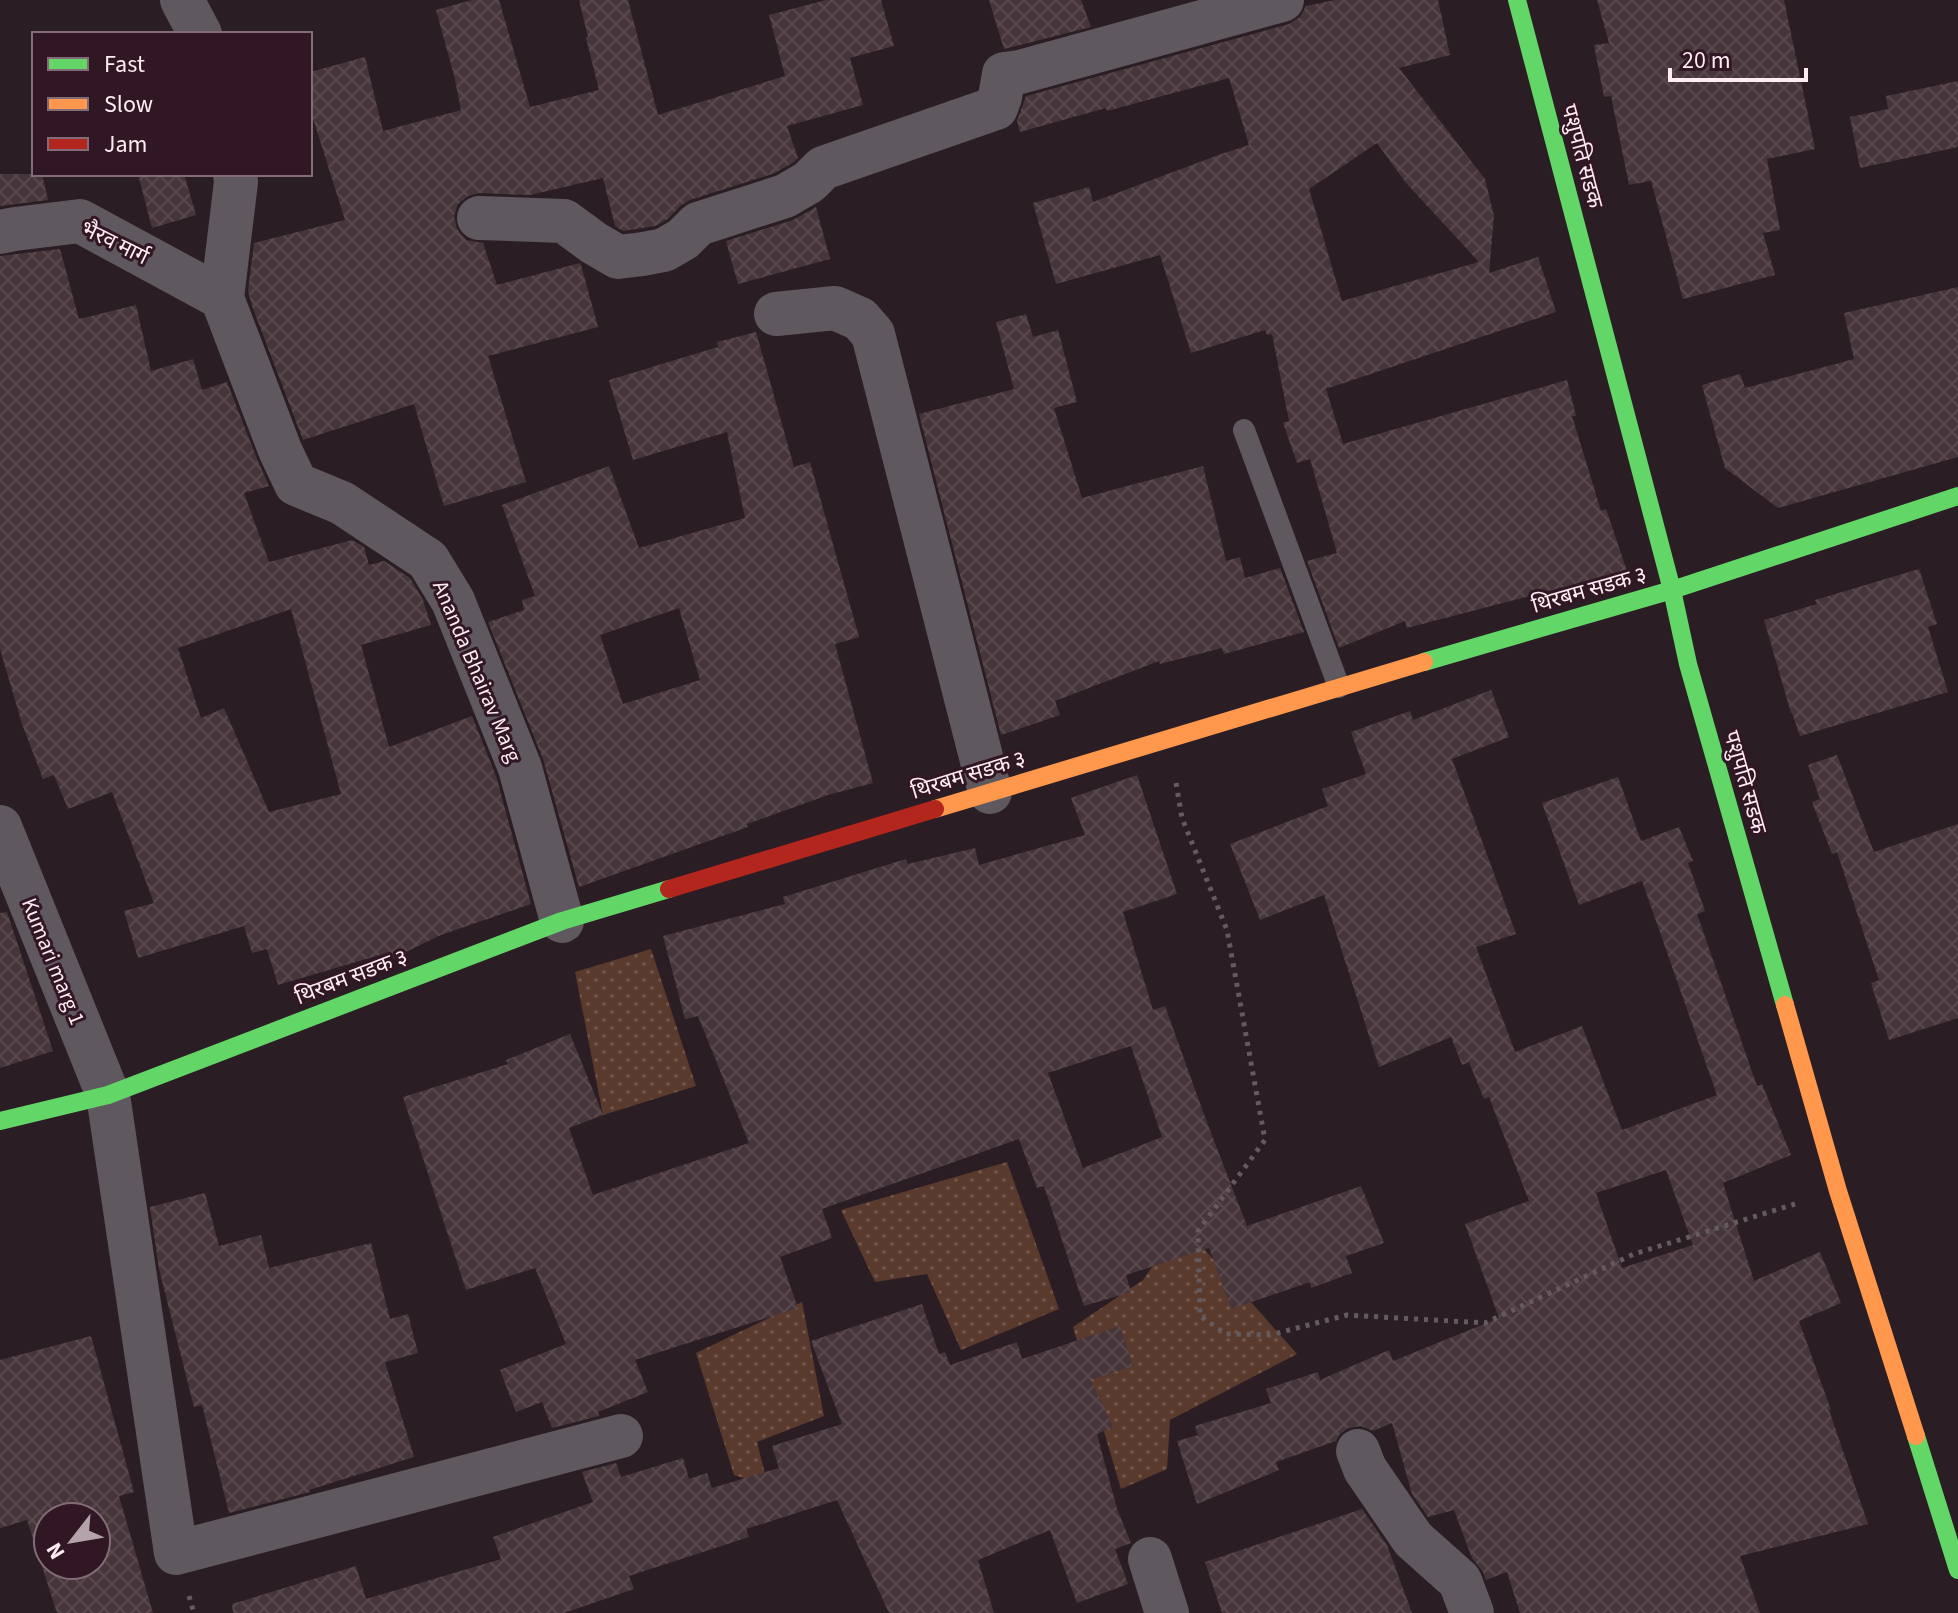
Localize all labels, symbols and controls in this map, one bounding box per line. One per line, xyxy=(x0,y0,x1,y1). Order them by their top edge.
legend xyxy=(32,32,312,176)
scale bar xyxy=(1670,32,1806,82)
text: 20 m xyxy=(1682,43,1731,78)
text: Fast xyxy=(104,47,145,82)
text: Slow xyxy=(104,87,153,122)
street label: पशुपति सडक xyxy=(1553,101,1612,213)
text: Jam xyxy=(104,127,148,162)
street label: भैरव मार्ग xyxy=(75,213,155,274)
street label: थिरबम सडक ३ xyxy=(1528,558,1651,622)
street label: Ananda Bhairav Marg xyxy=(424,576,530,767)
street label: पशुपति सडक xyxy=(1715,727,1775,839)
street label: थिरबम सडक ३ xyxy=(907,742,1030,808)
street label: Kumari marg 1 xyxy=(13,893,93,1030)
street label: थिरबम सडक ३ xyxy=(290,941,412,1013)
north arrow xyxy=(32,1501,112,1581)
text: N xyxy=(38,1536,73,1565)

